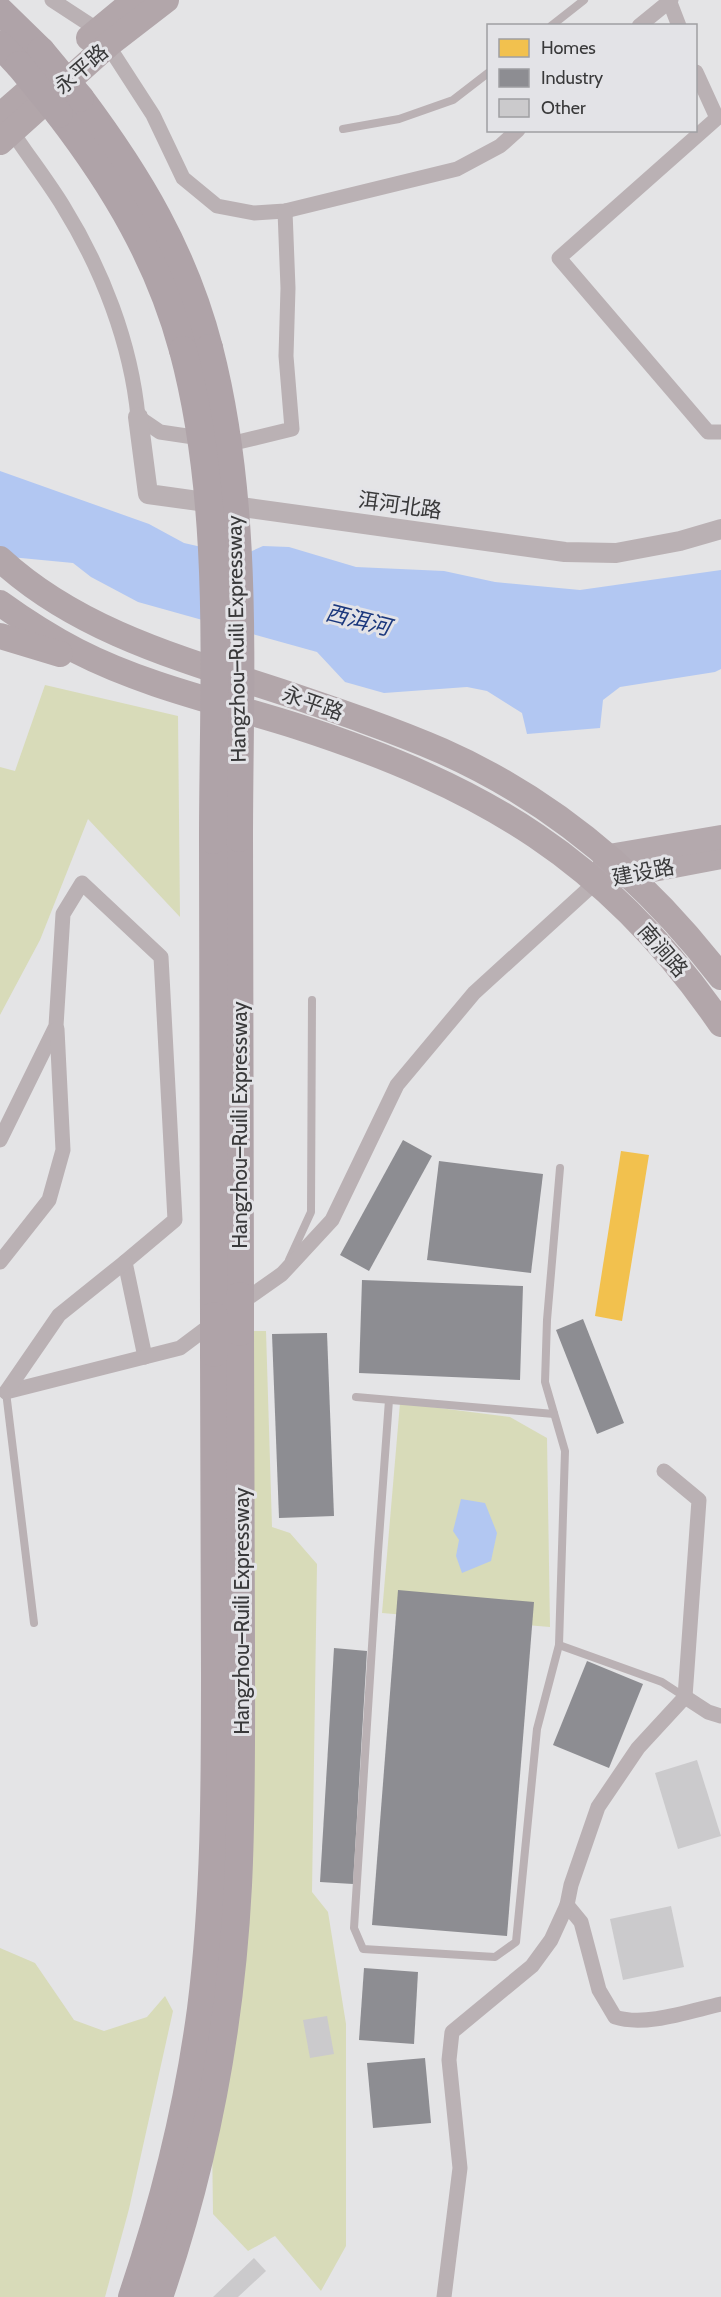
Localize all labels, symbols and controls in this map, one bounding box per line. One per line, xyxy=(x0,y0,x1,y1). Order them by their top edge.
legend xyxy=(487,24,697,132)
text: Homes xyxy=(541,37,596,59)
street label: 永平路 xyxy=(49,39,113,99)
text: Industry xyxy=(541,67,603,89)
text: Other xyxy=(541,97,586,119)
street label: 洱河北路 xyxy=(357,487,443,523)
street label: Hangzhou–Ruili Expressway xyxy=(221,515,251,763)
water label: 西洱河 xyxy=(323,599,397,642)
street label: 永平路 xyxy=(279,681,347,725)
street label: 建设路 xyxy=(610,854,676,890)
street label: 南涧路 xyxy=(633,918,693,982)
street label: Hangzhou–Ruili Expressway xyxy=(227,1001,252,1249)
street label: Hangzhou–Ruili Expressway xyxy=(229,1487,254,1735)

